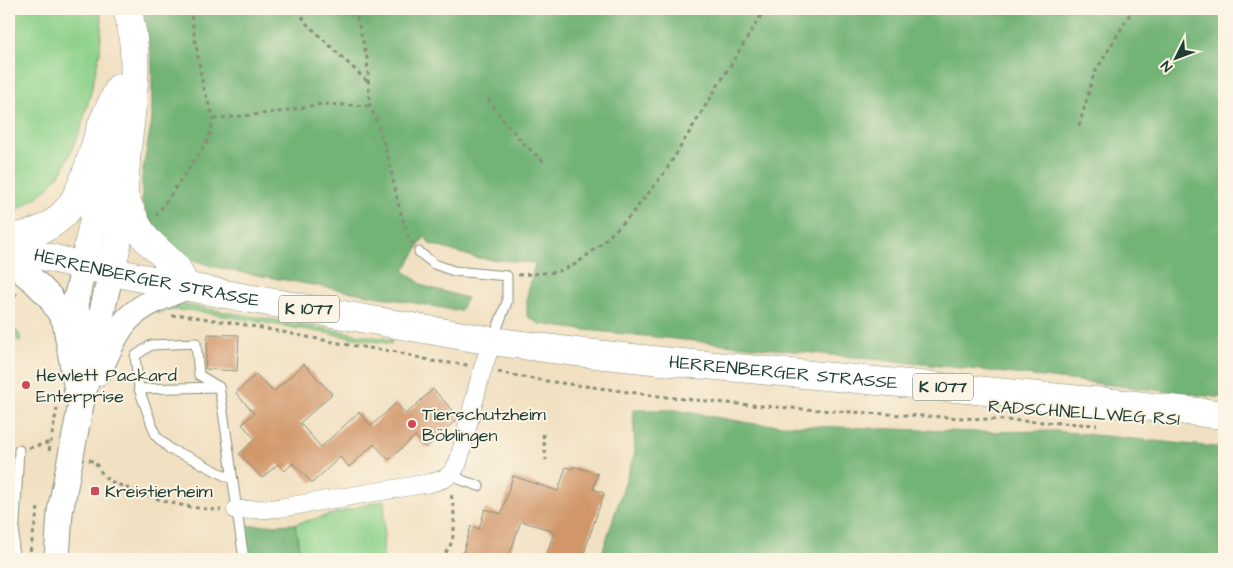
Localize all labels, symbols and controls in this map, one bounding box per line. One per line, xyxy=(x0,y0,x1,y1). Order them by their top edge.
north arrow xyxy=(1150,32,1200,82)
text: N xyxy=(1157,56,1177,76)
street label: HERRENBERGER STRASSE xyxy=(32,242,262,313)
road number: K 1077 xyxy=(279,296,339,322)
street label: HERRENBERGER STRASSE xyxy=(668,349,899,395)
place label: Hewlett Packard Enterprise xyxy=(36,363,177,409)
road number: K 1077 xyxy=(913,374,973,401)
marker: Hewlett Packard Enterprise xyxy=(20,379,32,391)
street label: RADSCHNELLWEG RS1 xyxy=(987,394,1181,432)
place label: Tierschutzheim Böblingen xyxy=(422,402,546,449)
marker: Tierschutzheim Böblingen xyxy=(406,418,418,430)
place label: Kreistierheim xyxy=(105,479,212,504)
marker: Kreistierheim xyxy=(89,485,101,497)

